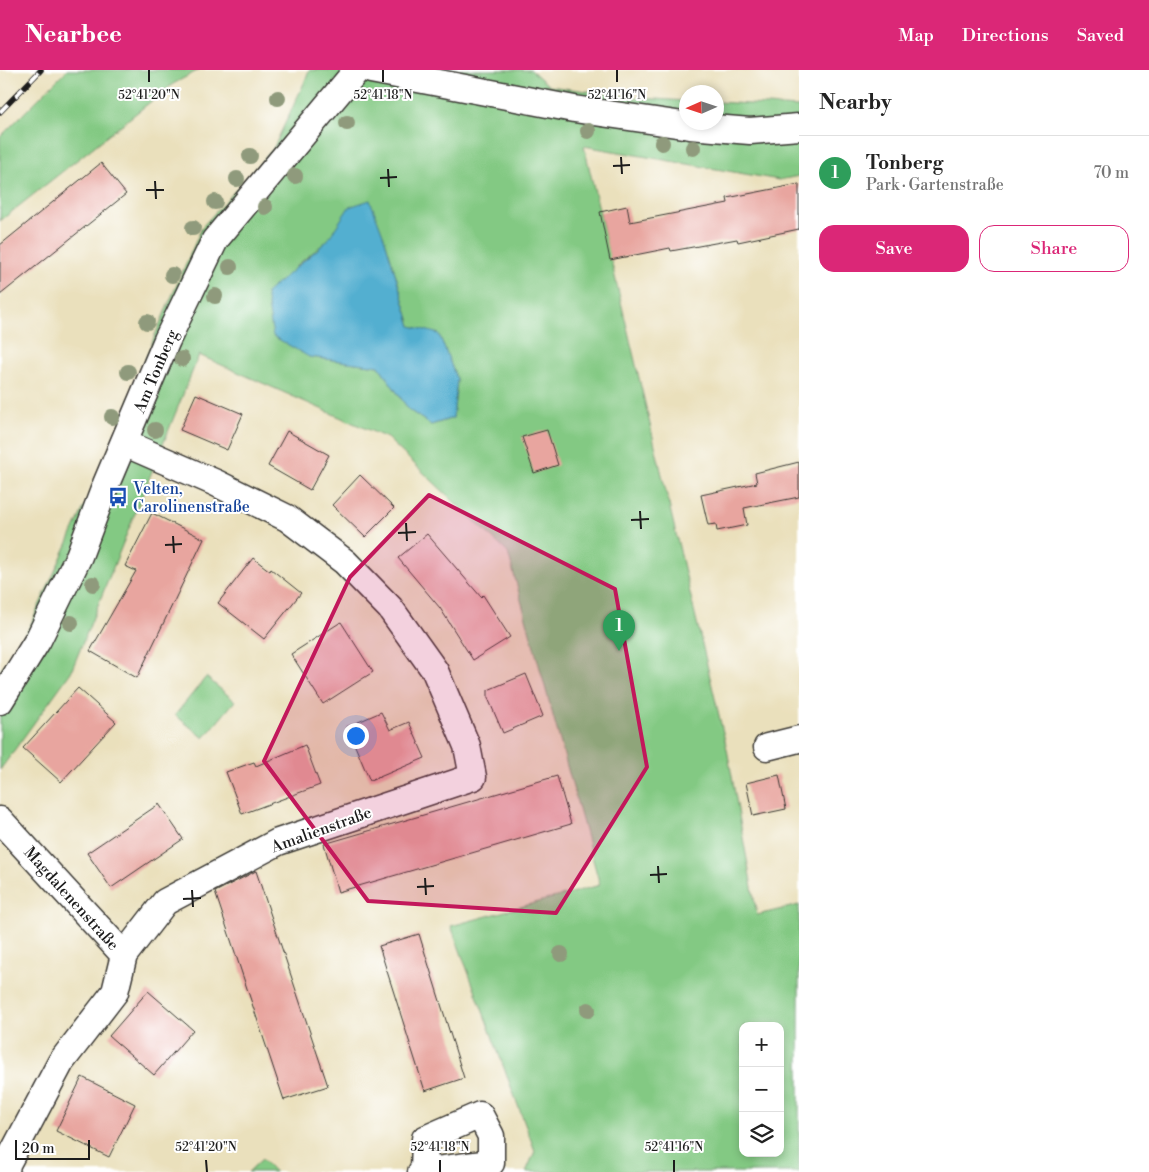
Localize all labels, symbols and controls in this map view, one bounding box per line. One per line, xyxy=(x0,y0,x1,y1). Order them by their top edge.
text: Nearbee xyxy=(25,20,122,50)
text: Map xyxy=(898,24,934,47)
text: Directions xyxy=(962,24,1049,47)
text: Saved xyxy=(1077,24,1124,47)
north arrow xyxy=(679,85,724,130)
text: 52°41'20"N xyxy=(118,88,180,103)
text: 52°41'18"N xyxy=(354,88,412,103)
text: 52°41'16"N xyxy=(588,88,646,103)
text: Nearby xyxy=(819,90,892,116)
text: Tonberg xyxy=(866,151,943,175)
text: 1 xyxy=(831,163,839,183)
text: 70 m xyxy=(1093,163,1129,183)
text: Park · Gartenstraße xyxy=(866,175,1004,195)
button: Save xyxy=(819,225,969,272)
button: Share xyxy=(979,225,1129,272)
street label: Am Tonberg xyxy=(129,326,183,417)
place label: Velten, Carolinenstraße xyxy=(132,479,250,517)
bus stop icon: Velten, Carolinenstraße xyxy=(107,486,129,508)
pin: 1 xyxy=(603,610,635,651)
your location xyxy=(343,723,369,749)
street label: Amalienstraße xyxy=(267,802,374,858)
street label: Magdalenenstraße xyxy=(20,843,123,955)
map controls xyxy=(739,1022,784,1157)
button: + xyxy=(739,1022,784,1067)
button: − xyxy=(739,1067,784,1112)
button: layers xyxy=(739,1112,784,1157)
scale bar xyxy=(15,1137,90,1160)
text: 20 m xyxy=(22,1140,54,1158)
text: 52°41'20"N xyxy=(175,1140,237,1155)
text: 52°41'18"N xyxy=(411,1140,469,1155)
text: 52°41'16"N xyxy=(645,1140,703,1155)

